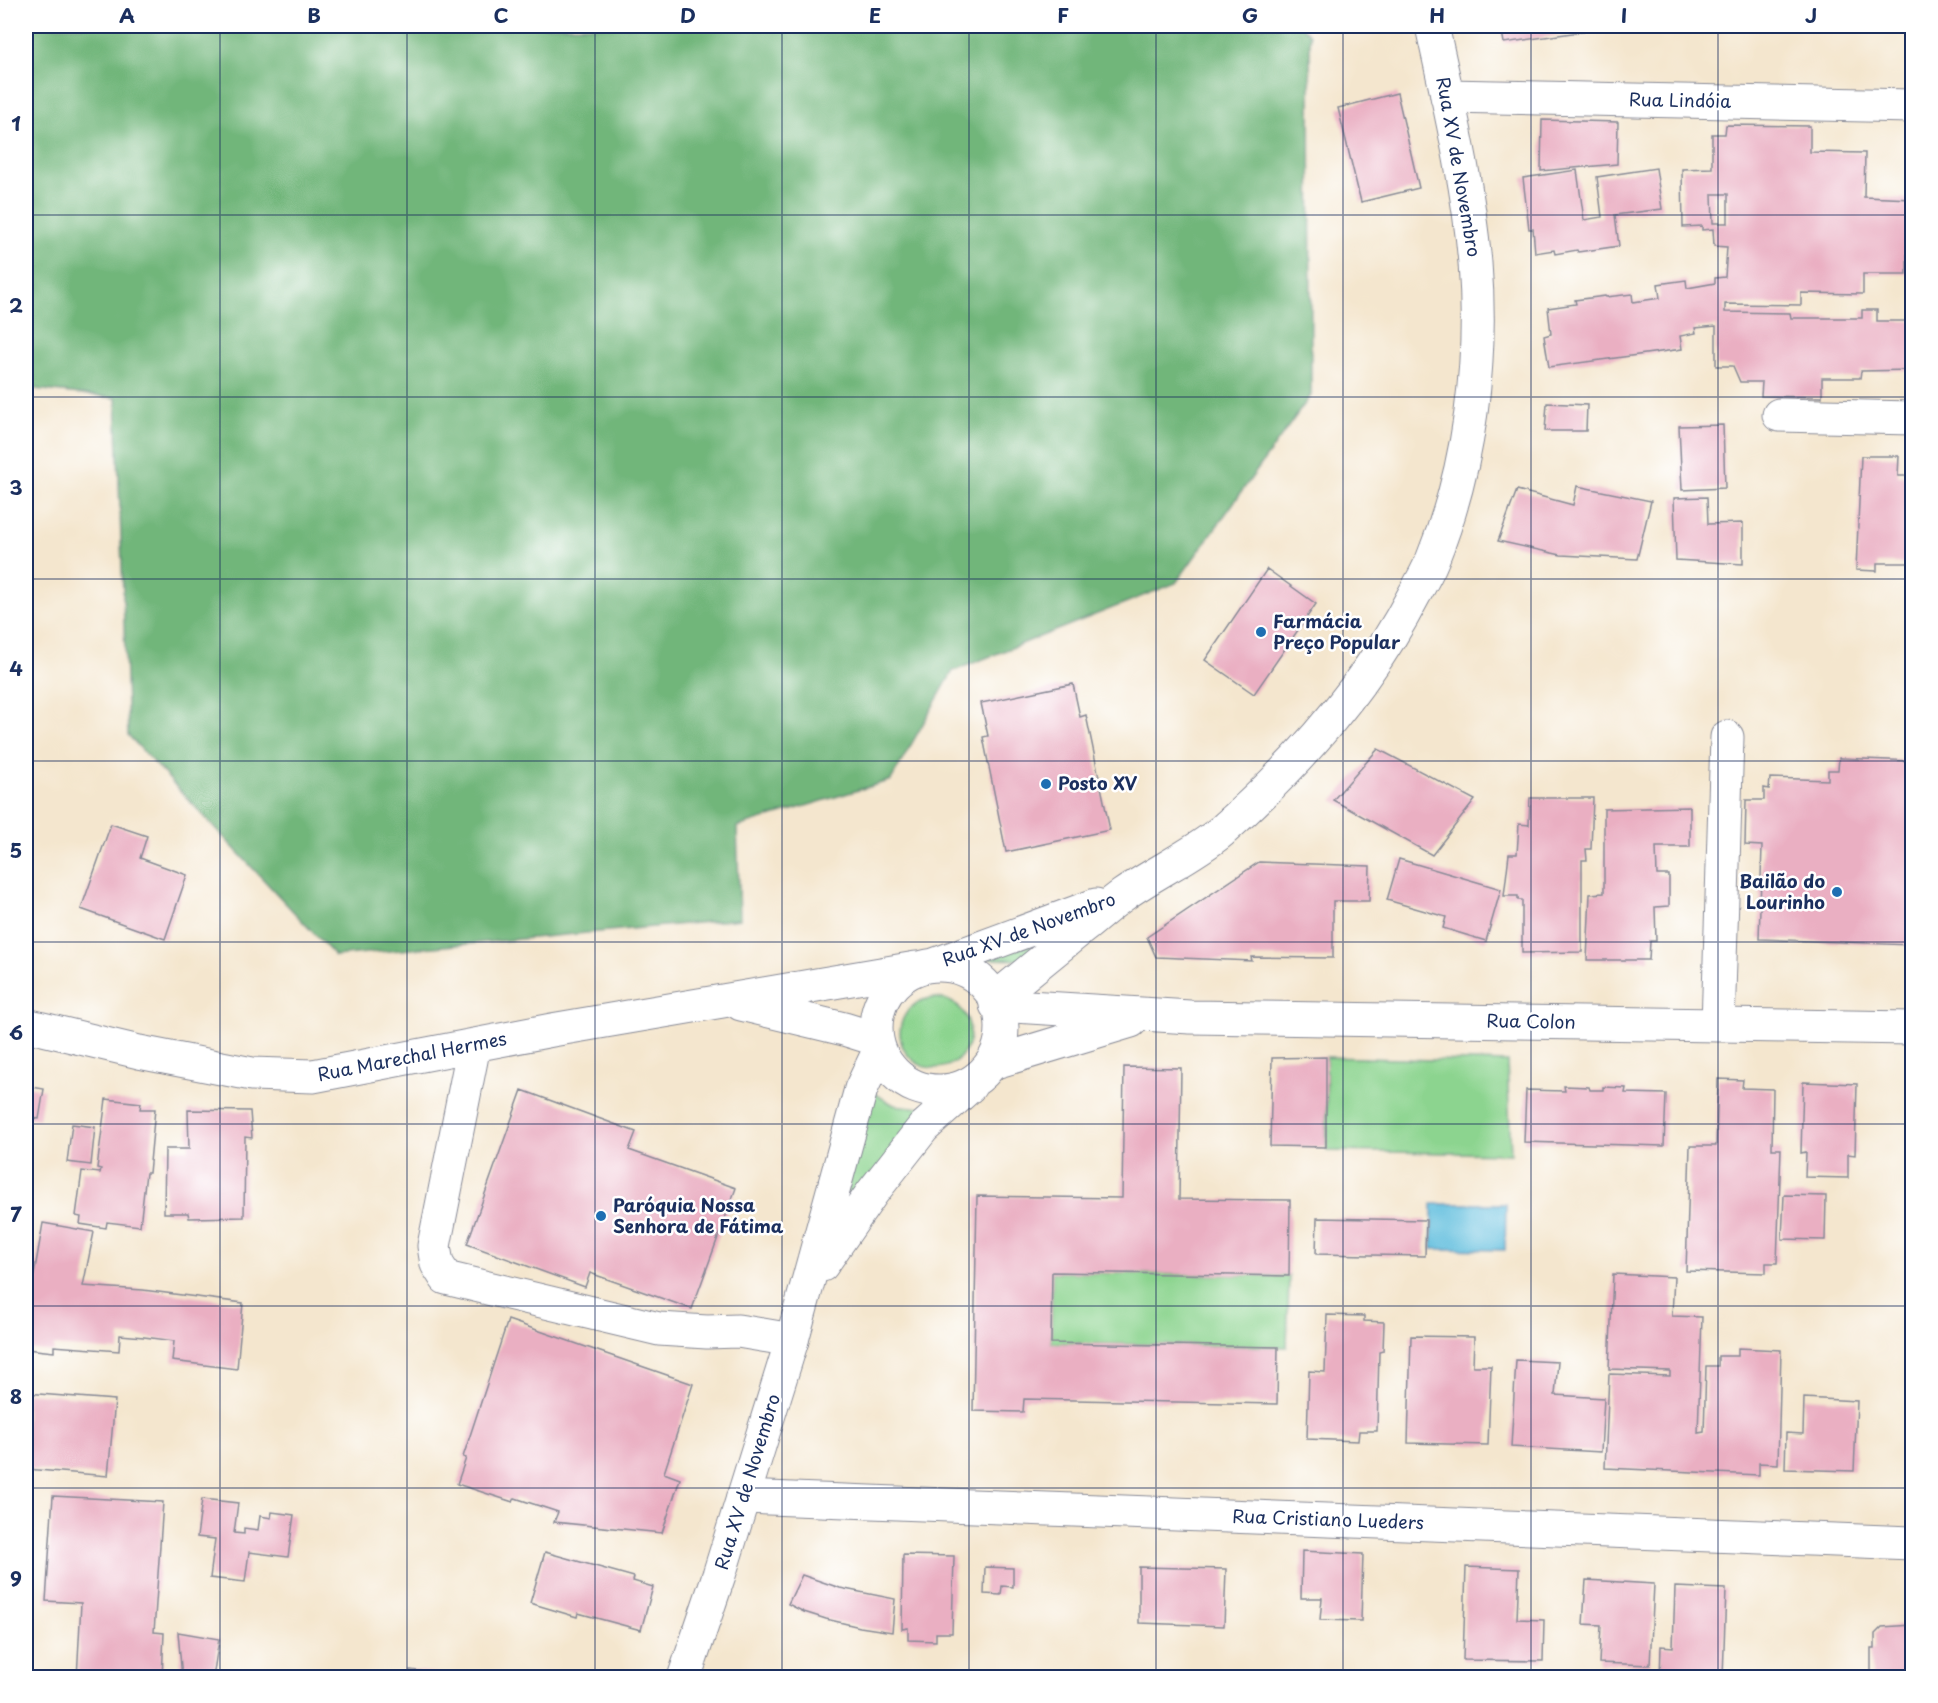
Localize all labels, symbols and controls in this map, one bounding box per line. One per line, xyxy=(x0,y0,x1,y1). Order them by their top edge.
text: A xyxy=(119,0,135,30)
text: B xyxy=(307,0,321,30)
text: C xyxy=(493,0,509,30)
text: D xyxy=(680,0,696,30)
text: E xyxy=(869,0,881,30)
text: F xyxy=(1057,0,1069,30)
text: G xyxy=(1242,0,1258,30)
text: H xyxy=(1429,0,1445,30)
text: I xyxy=(1621,0,1627,30)
text: J xyxy=(1805,0,1817,30)
street label: Rua XV de Novembro xyxy=(1430,75,1489,259)
street label: Rua Lindóia xyxy=(1629,85,1731,114)
text: 1 xyxy=(11,108,21,138)
text: 2 xyxy=(9,290,23,320)
text: 3 xyxy=(9,472,23,502)
place label: Farmácia Preço Popular xyxy=(1273,607,1401,655)
marker: Farmácia Preço Popular xyxy=(1254,625,1268,639)
text: 4 xyxy=(9,653,23,683)
place label: Posto XV xyxy=(1058,769,1138,796)
marker: Posto XV xyxy=(1039,777,1053,791)
text: 5 xyxy=(10,835,22,865)
place label: Bailão do Lourinho xyxy=(1739,867,1825,915)
street label: Rua XV de Novembro xyxy=(938,885,1119,972)
marker: Bailão do Lourinho xyxy=(1830,885,1844,899)
street label: Rua Colon xyxy=(1486,1006,1576,1035)
text: 6 xyxy=(9,1017,23,1047)
street label: Rua Marechal Hermes xyxy=(315,1024,509,1087)
place label: Paróquia Nossa Senhora de Fátima xyxy=(613,1191,784,1239)
text: 7 xyxy=(10,1199,22,1229)
marker: Paróquia Nossa Senhora de Fátima xyxy=(594,1209,608,1223)
text: 8 xyxy=(10,1381,22,1411)
street label: Rua XV de Novembro xyxy=(707,1390,786,1573)
street label: Rua Cristiano Lueders xyxy=(1232,1502,1424,1535)
text: 9 xyxy=(10,1563,22,1593)

